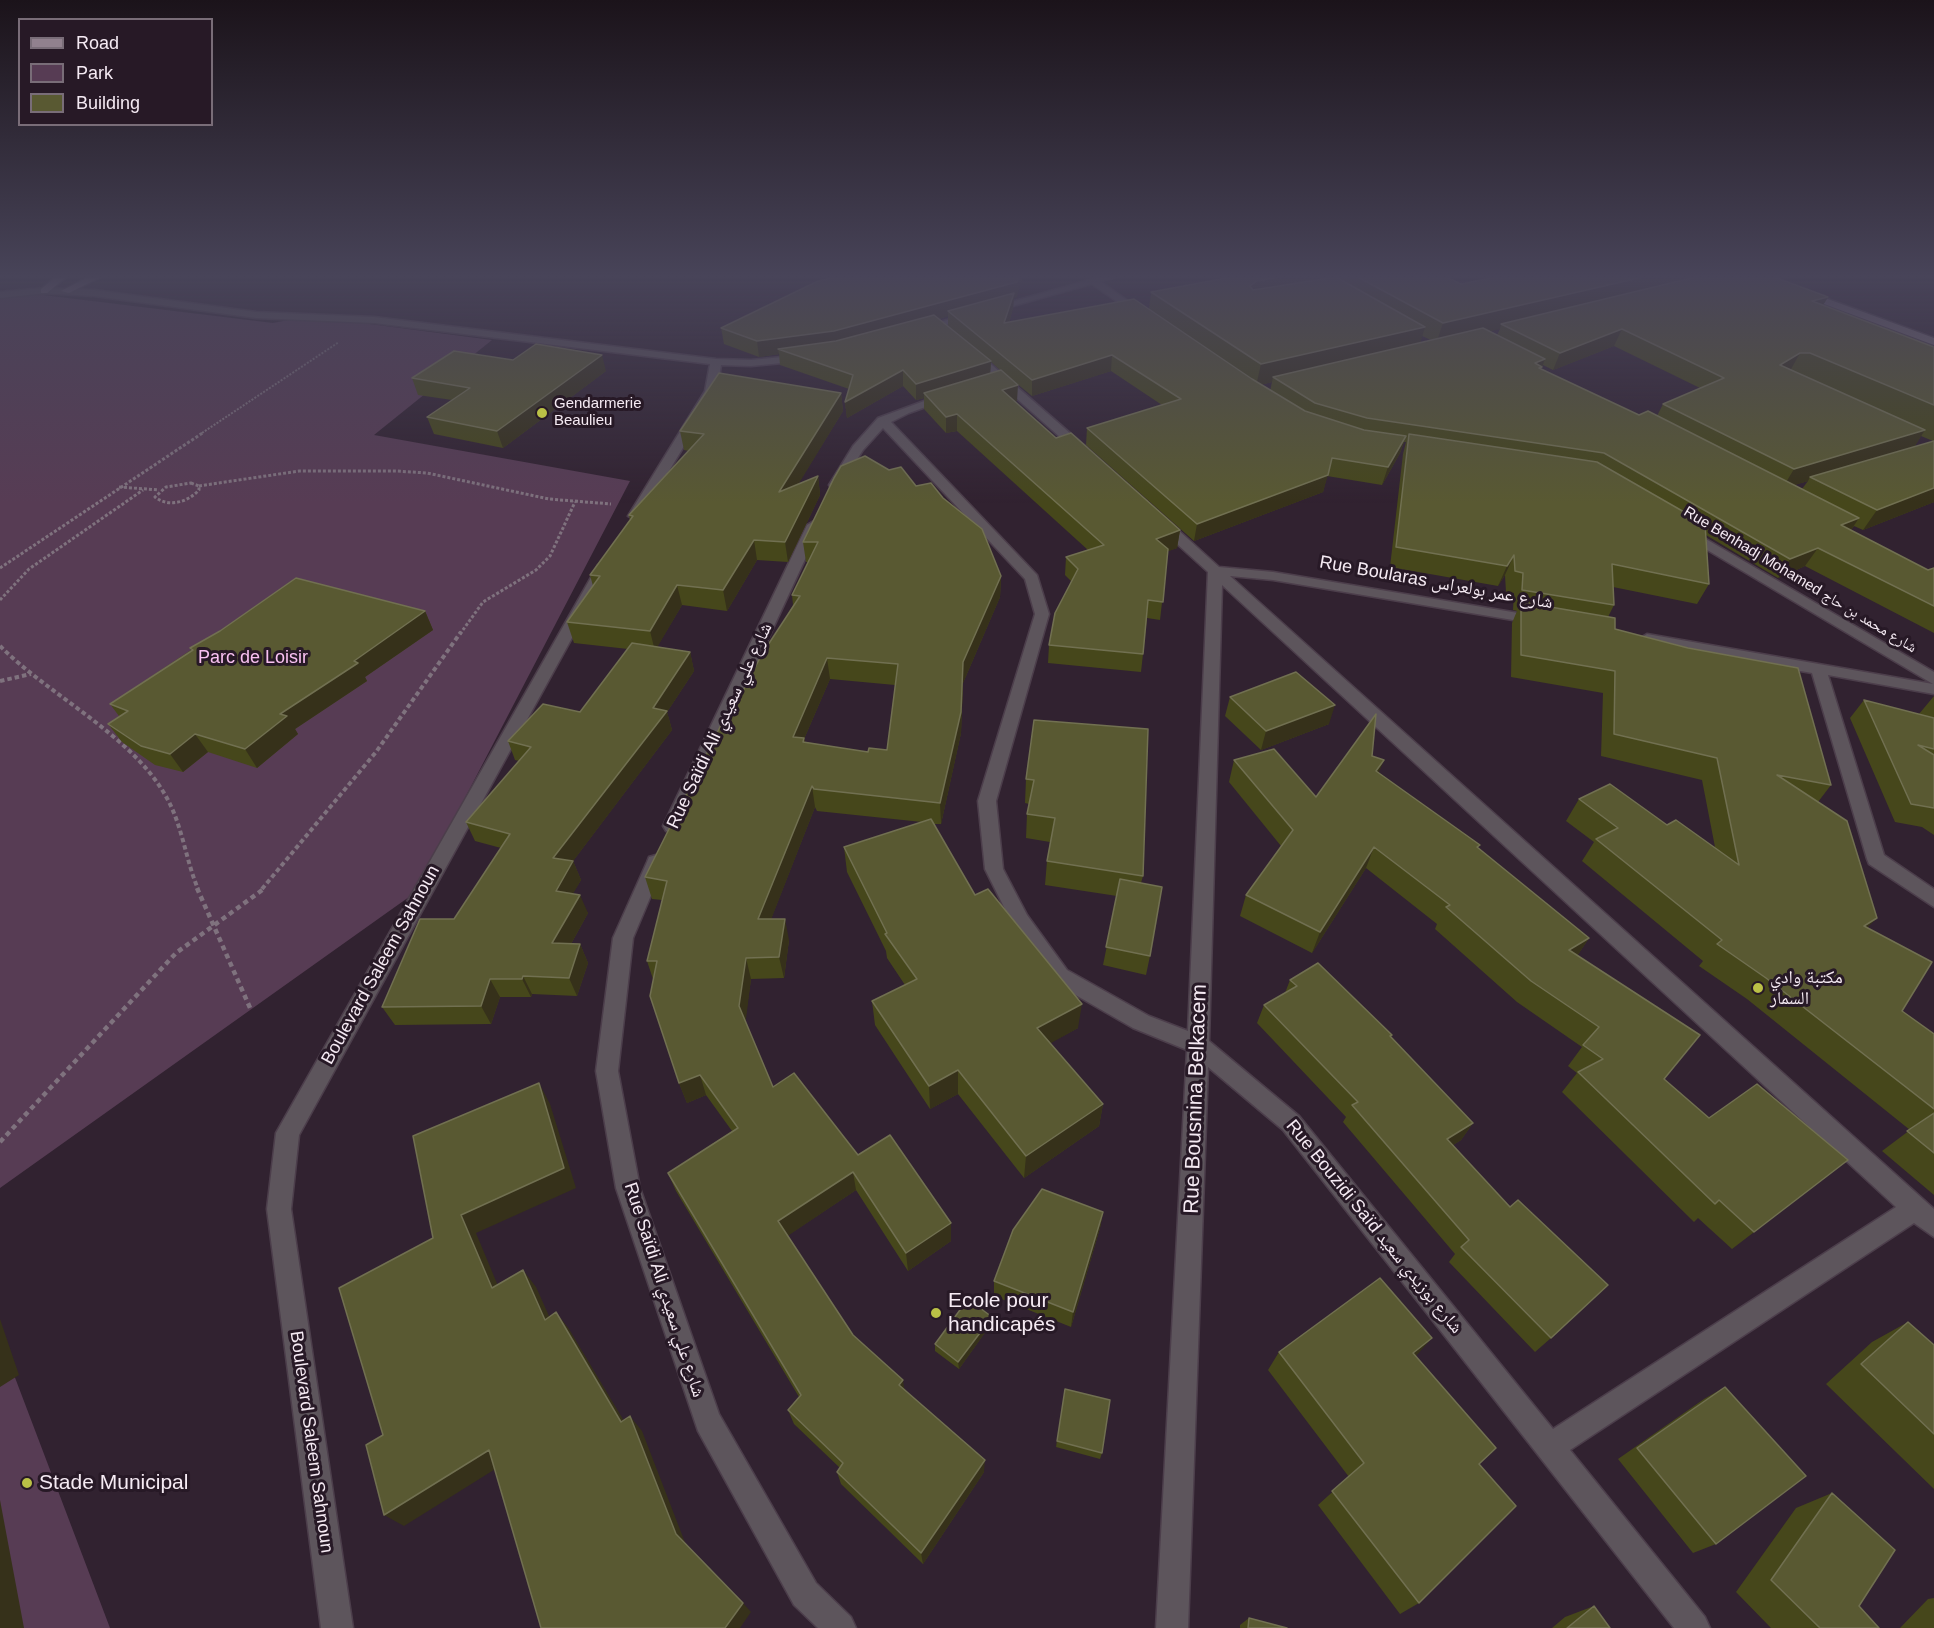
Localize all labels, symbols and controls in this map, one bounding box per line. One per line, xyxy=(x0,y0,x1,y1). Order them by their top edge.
legend xyxy=(18,18,213,126)
text: Road xyxy=(76,33,119,53)
text: Park xyxy=(76,63,113,83)
text: Building xyxy=(76,93,140,113)
place label: Gendarmerie Beaulieu xyxy=(554,395,642,430)
marker: Gendarmerie Beaulieu xyxy=(535,406,549,420)
street label: Rue Benhadj Mohamed شارع محمد بن حاج xyxy=(1680,503,1920,657)
street label: Rue Boularas شارع عمر بولعراس xyxy=(1318,552,1554,614)
street label: Rue Saïdi Ali شارع علي سعيدي xyxy=(663,620,777,832)
park label: Parc de Loisir xyxy=(198,647,308,669)
street label: Boulevard Saleem Sahnoun xyxy=(317,862,445,1068)
place label: مكتبة وادي السمار xyxy=(1770,967,1843,1010)
marker: مكتبة وادي السمار xyxy=(1751,981,1765,995)
street label: Rue Bousnina Belkacem xyxy=(1179,984,1213,1214)
street label: Rue Bouzidi Saïd شارع بوزيدي سعيد xyxy=(1281,1116,1467,1338)
street label: Rue Saïdi Ali شارع علي سعيدي xyxy=(619,1180,709,1400)
place label: Ecole pour handicapés xyxy=(948,1288,1055,1338)
marker: Ecole pour handicapés xyxy=(929,1306,943,1320)
street label: Boulevard Saleem Sahnoun xyxy=(285,1330,337,1554)
place label: Stade Municipal xyxy=(39,1470,188,1496)
marker: Stade Municipal xyxy=(20,1476,34,1490)

